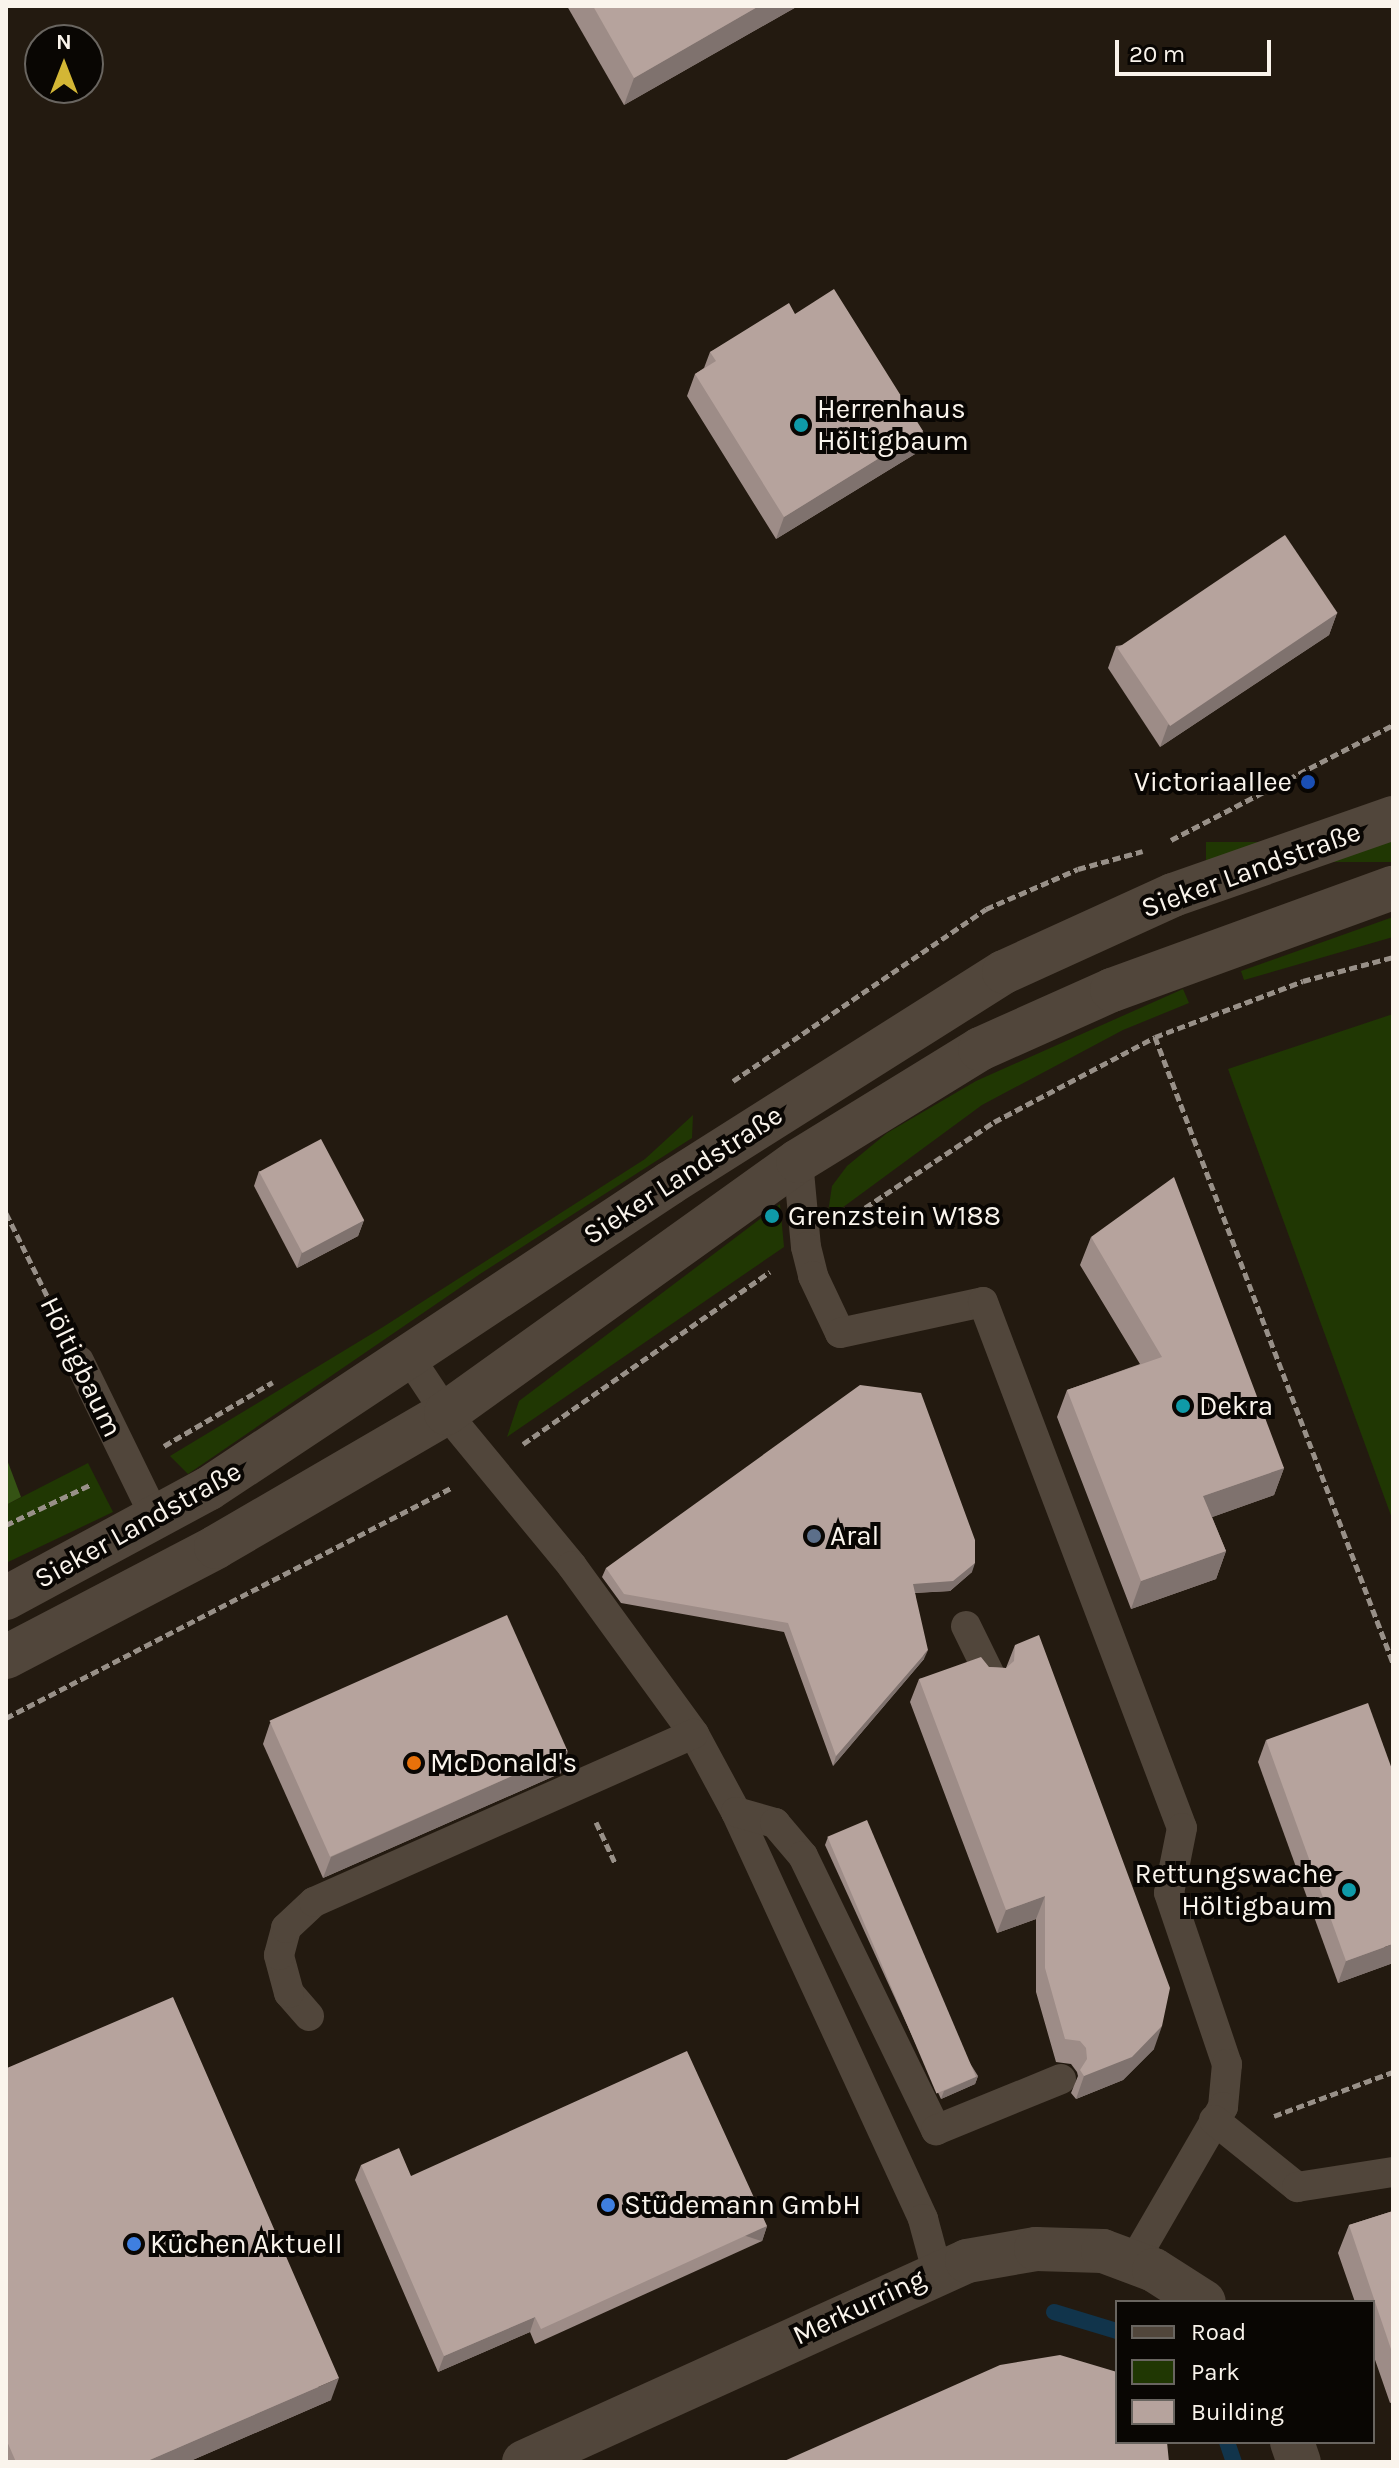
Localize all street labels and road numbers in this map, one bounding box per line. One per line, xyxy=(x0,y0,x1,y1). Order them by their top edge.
street label: Sieker Landstraße xyxy=(1137,815,1365,925)
street label: Sieker Landstraße xyxy=(577,1098,789,1252)
street label: Höltigbaum xyxy=(33,1291,129,1443)
street label: Sieker Landstraße xyxy=(29,1454,247,1596)
street label: Merkurring xyxy=(787,2262,931,2352)

